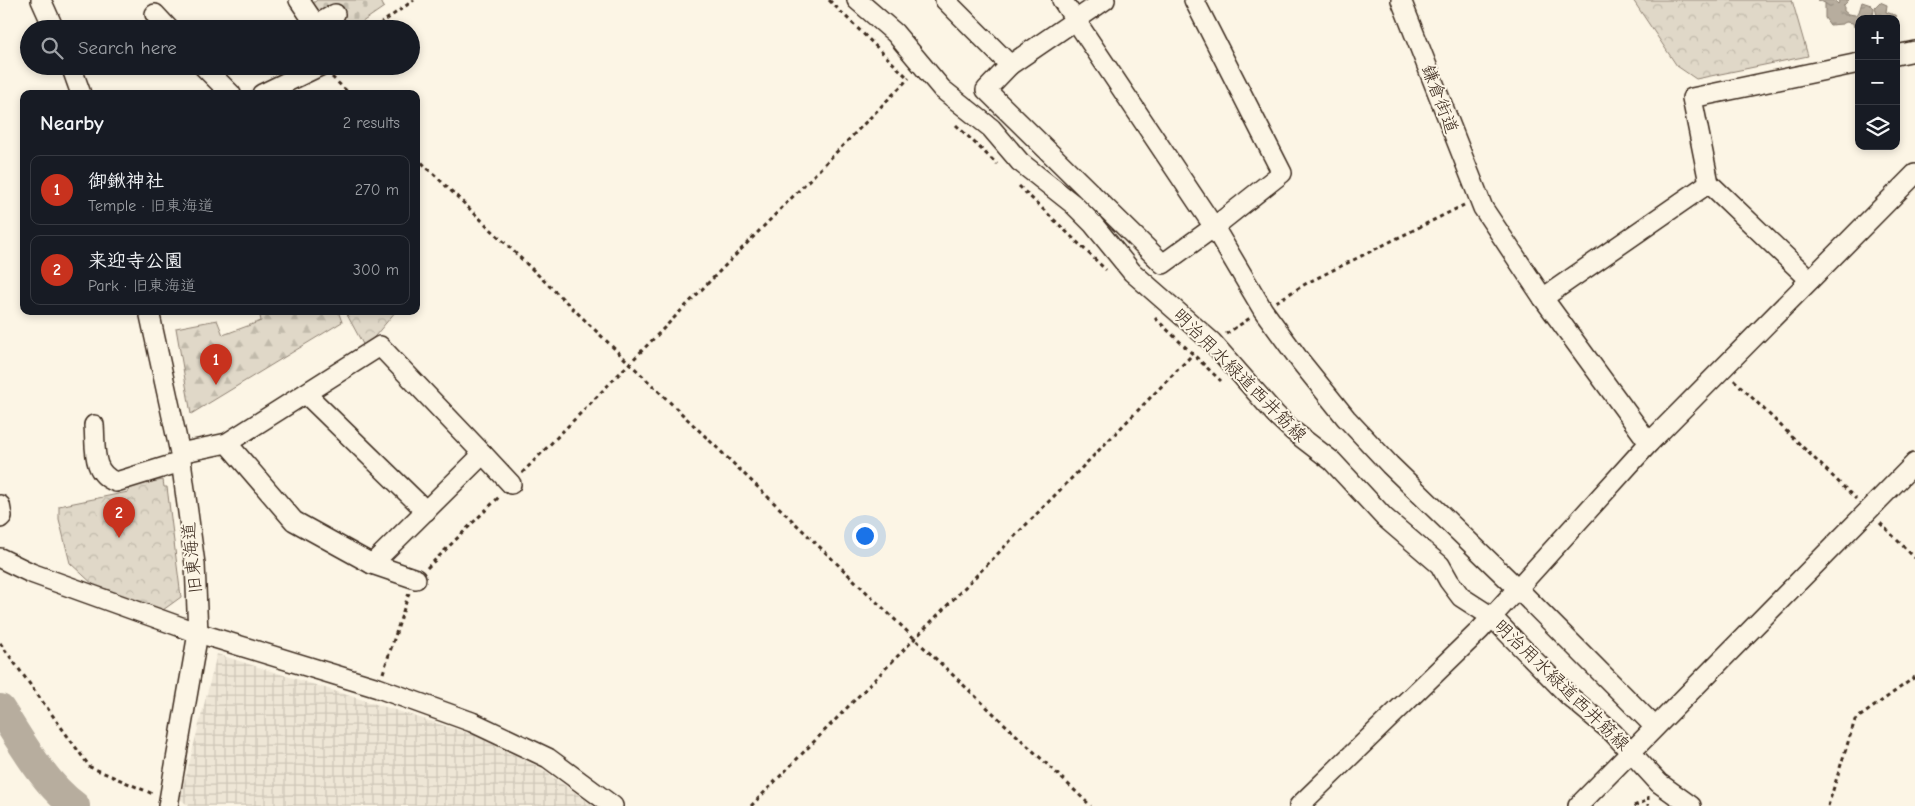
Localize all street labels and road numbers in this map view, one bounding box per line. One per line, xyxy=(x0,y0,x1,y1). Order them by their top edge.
street label: 鎌倉街道 xyxy=(1417,62,1462,137)
street label: 明治用水緑道西井筋線 xyxy=(1169,304,1311,446)
street label: 旧東海道 xyxy=(178,521,207,595)
street label: 明治用水緑道西井筋線 xyxy=(1490,615,1634,755)

